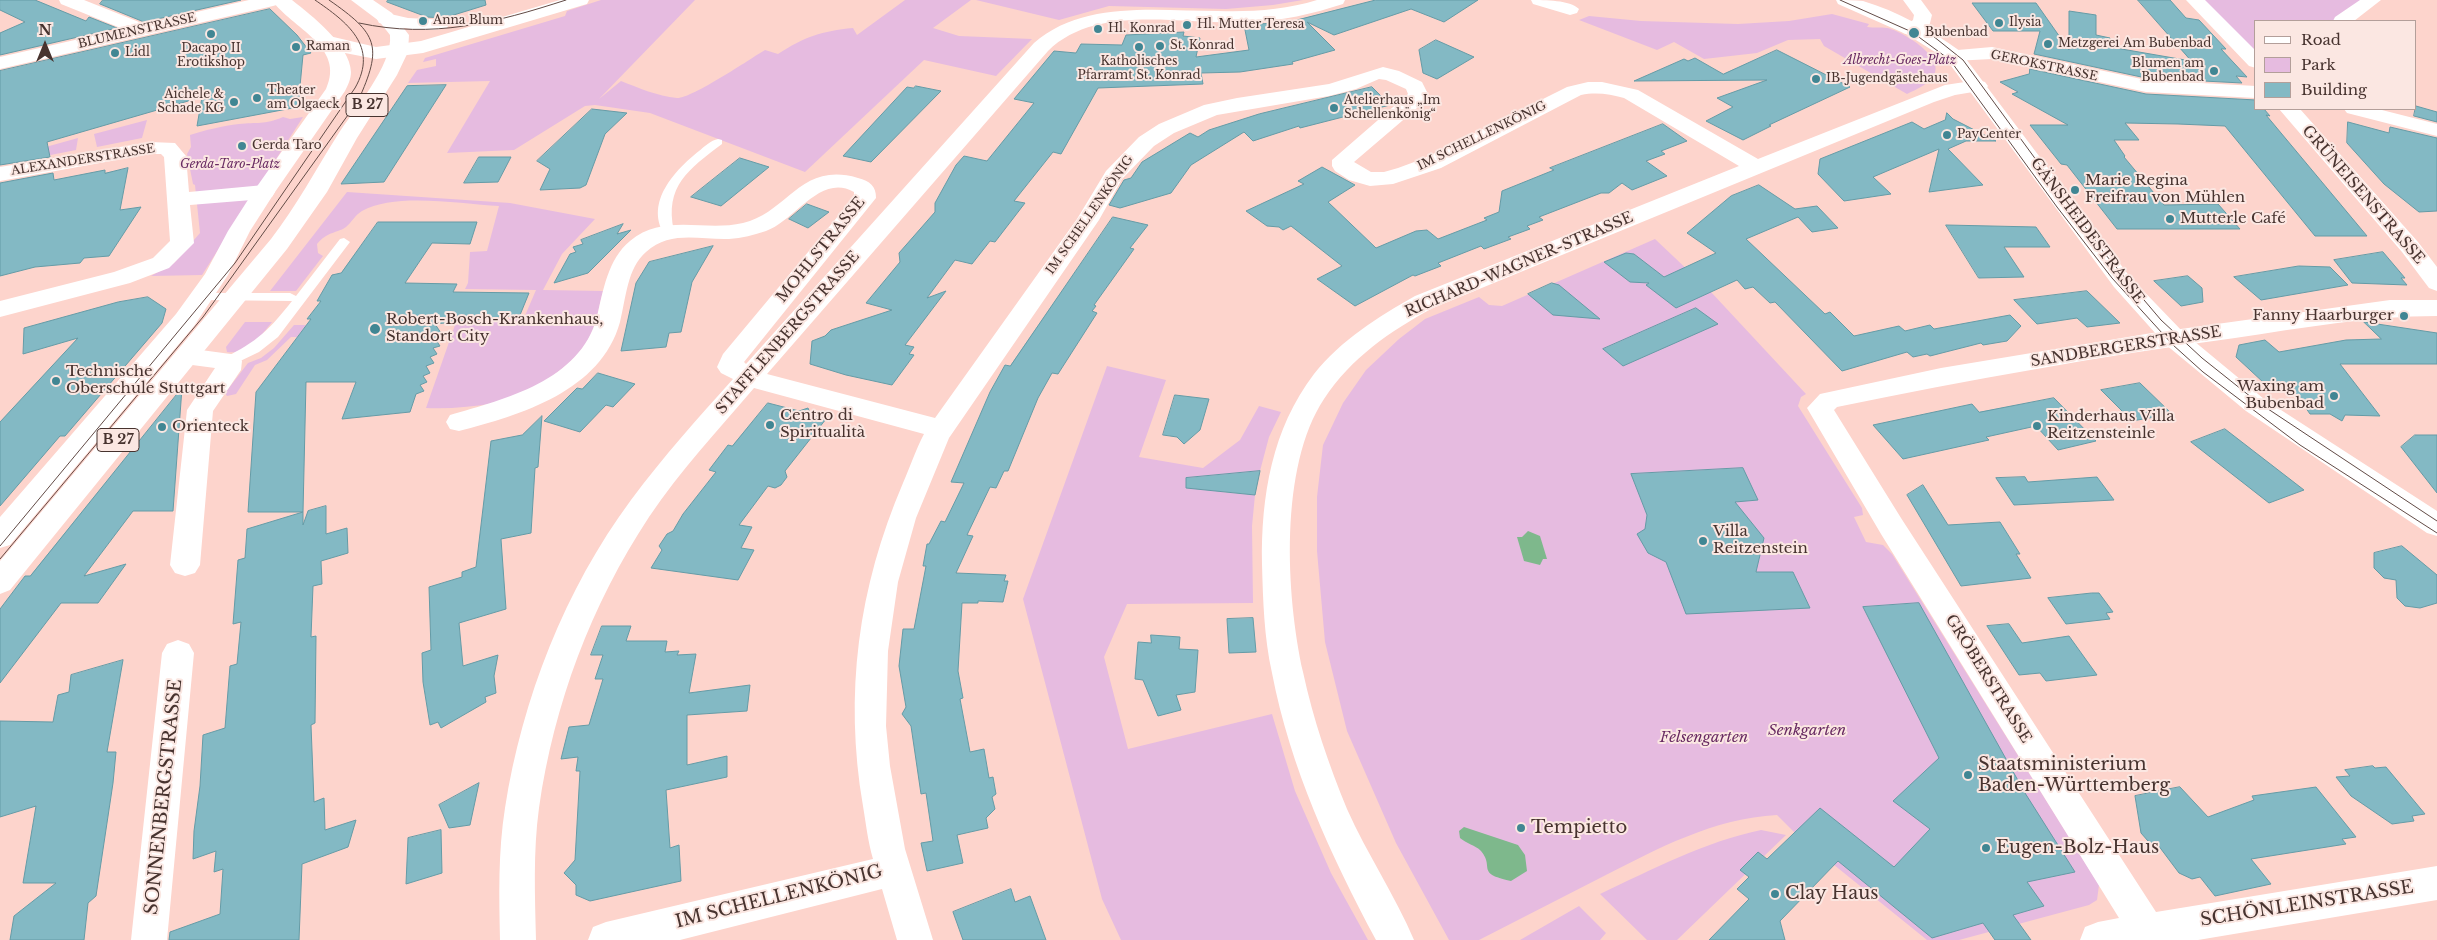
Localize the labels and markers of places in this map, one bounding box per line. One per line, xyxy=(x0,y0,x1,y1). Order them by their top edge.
place label: Anna Blum xyxy=(433,14,503,28)
marker: Anna Blum xyxy=(417,15,429,27)
place label: Ilysia xyxy=(2009,16,2041,30)
marker: Ilysia xyxy=(1993,17,2005,29)
place label: Hl. Mutter Teresa xyxy=(1197,18,1304,32)
marker: Hl. Mutter Teresa xyxy=(1181,19,1193,31)
place label: Hl. Konrad xyxy=(1108,22,1175,36)
marker: Hl. Konrad xyxy=(1092,23,1104,35)
marker: Bubenbad xyxy=(1907,26,1921,40)
place label: Bubenbad xyxy=(1925,26,1988,40)
marker: Dacapo II Erotikshop xyxy=(205,28,217,40)
place label: Metzgerei Am Bubenbad xyxy=(2058,37,2211,51)
marker: Metzgerei Am Bubenbad xyxy=(2042,38,2054,50)
place label: St. Konrad xyxy=(1170,39,1234,53)
place label: Raman xyxy=(306,40,350,54)
marker: St. Konrad xyxy=(1154,40,1166,52)
marker: Raman xyxy=(290,41,302,53)
marker: Katholisches Pfarramt St. Konrad xyxy=(1133,41,1145,53)
place label: Dacapo II Erotikshop xyxy=(177,42,245,70)
place label: Lidl xyxy=(125,46,150,60)
marker: Lidl xyxy=(109,47,121,59)
place label: Katholisches Pfarramt St. Konrad xyxy=(1077,55,1201,83)
place label: Blumen am Bubenbad xyxy=(2132,57,2204,85)
marker: Blumen am Bubenbad xyxy=(2208,65,2220,77)
place label: IB-Jugendgästehaus xyxy=(1826,72,1948,86)
marker: IB-Jugendgästehaus xyxy=(1810,73,1822,85)
place label: Theater am Olgaeck xyxy=(267,84,340,112)
place label: Aichele & Schade KG xyxy=(157,88,224,116)
marker: Theater am Olgaeck xyxy=(251,92,263,104)
place label: Atelierhaus „Im Schellenkönig“ xyxy=(1344,94,1440,122)
marker: Aichele & Schade KG xyxy=(228,96,240,108)
marker: Atelierhaus „Im Schellenkönig“ xyxy=(1328,102,1340,114)
place label: PayCenter xyxy=(1957,128,2021,142)
marker: PayCenter xyxy=(1941,129,1953,141)
place label: Gerda Taro xyxy=(252,139,322,153)
marker: Gerda Taro xyxy=(236,140,248,152)
place label: Marie Regina Freifrau von Mühlen xyxy=(2085,172,2245,207)
marker: Marie Regina Freifrau von Mühlen xyxy=(2069,184,2081,196)
place label: Mutterle Café xyxy=(2180,210,2286,228)
marker: Mutterle Café xyxy=(2164,213,2176,225)
place label: Fanny Haarburger xyxy=(2253,307,2394,325)
marker: Fanny Haarburger xyxy=(2398,310,2410,322)
place label: Robert-Bosch-Krankenhaus, Standort City xyxy=(386,311,603,346)
marker: Robert-Bosch-Krankenhaus, Standort City xyxy=(368,322,382,336)
place label: Technische Oberschule Stuttgart xyxy=(66,363,226,398)
marker: Technische Oberschule Stuttgart xyxy=(50,375,62,387)
place label: Waxing am Bubenbad xyxy=(2237,378,2324,413)
marker: Waxing am Bubenbad xyxy=(2328,390,2340,402)
place label: Centro di Spiritualità xyxy=(780,407,865,442)
place label: Kinderhaus Villa Reitzensteinle xyxy=(2047,408,2175,443)
place label: Orienteck xyxy=(172,418,249,436)
marker: Centro di Spiritualità xyxy=(764,419,776,431)
marker: Kinderhaus Villa Reitzensteinle xyxy=(2031,420,2043,432)
marker: Orienteck xyxy=(156,421,168,433)
place label: Villa Reitzenstein xyxy=(1713,523,1808,558)
marker: Villa Reitzenstein xyxy=(1697,535,1709,547)
place label: Staatsministerium Baden-Württemberg xyxy=(1978,754,2170,796)
marker: Staatsministerium Baden-Württemberg xyxy=(1962,769,1974,781)
place label: Tempietto xyxy=(1531,817,1627,839)
marker: Tempietto xyxy=(1515,822,1527,834)
place label: Eugen-Bolz-Haus xyxy=(1996,837,2159,859)
marker: Eugen-Bolz-Haus xyxy=(1980,842,1992,854)
place label: Clay Haus xyxy=(1785,883,1878,905)
marker: Clay Haus xyxy=(1769,888,1781,900)

